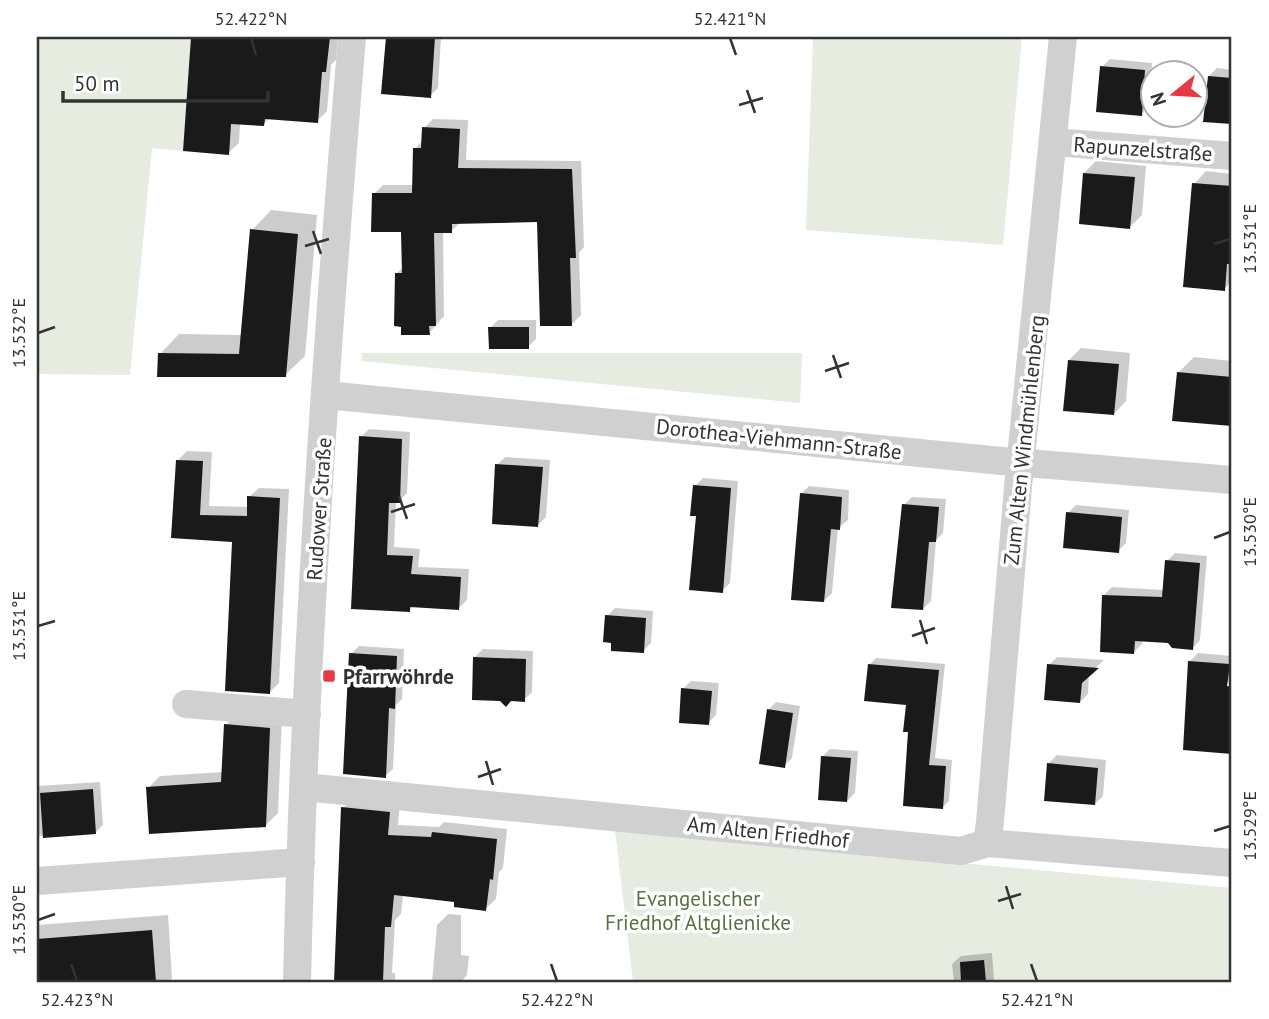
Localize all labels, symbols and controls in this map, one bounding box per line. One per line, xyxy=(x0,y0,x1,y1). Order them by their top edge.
text: 52.422°N xyxy=(215,7,287,30)
text: 52.421°N xyxy=(694,7,766,30)
scale bar xyxy=(63,60,268,104)
north arrow xyxy=(1140,60,1210,130)
text: 50 m xyxy=(74,70,120,97)
text: N xyxy=(1144,90,1171,109)
street label: Rapunzelstraße xyxy=(1073,131,1213,167)
text: 13.531°E xyxy=(1238,204,1261,274)
text: 13.532°E xyxy=(7,298,30,368)
street label: Zum Alten Windmühlenberg xyxy=(997,314,1051,566)
street label: Dorothea-Viehmann-Straße xyxy=(655,413,903,465)
street label: Rudower Straße xyxy=(301,436,337,582)
text: 13.530°E xyxy=(1238,497,1261,567)
text: 13.531°E xyxy=(7,591,30,661)
place label: Pfarrwöhrde xyxy=(343,663,454,690)
marker: Pfarrwöhrde xyxy=(321,668,337,684)
text: 13.529°E xyxy=(1238,791,1261,861)
street label: Am Alten Friedhof xyxy=(686,810,851,854)
text: 13.530°E xyxy=(7,885,30,955)
park label: Evangelischer Friedhof Altglienicke xyxy=(605,885,791,936)
text: 52.423°N xyxy=(41,988,113,1011)
text: 52.422°N xyxy=(521,988,593,1011)
text: 52.421°N xyxy=(1001,988,1073,1011)

